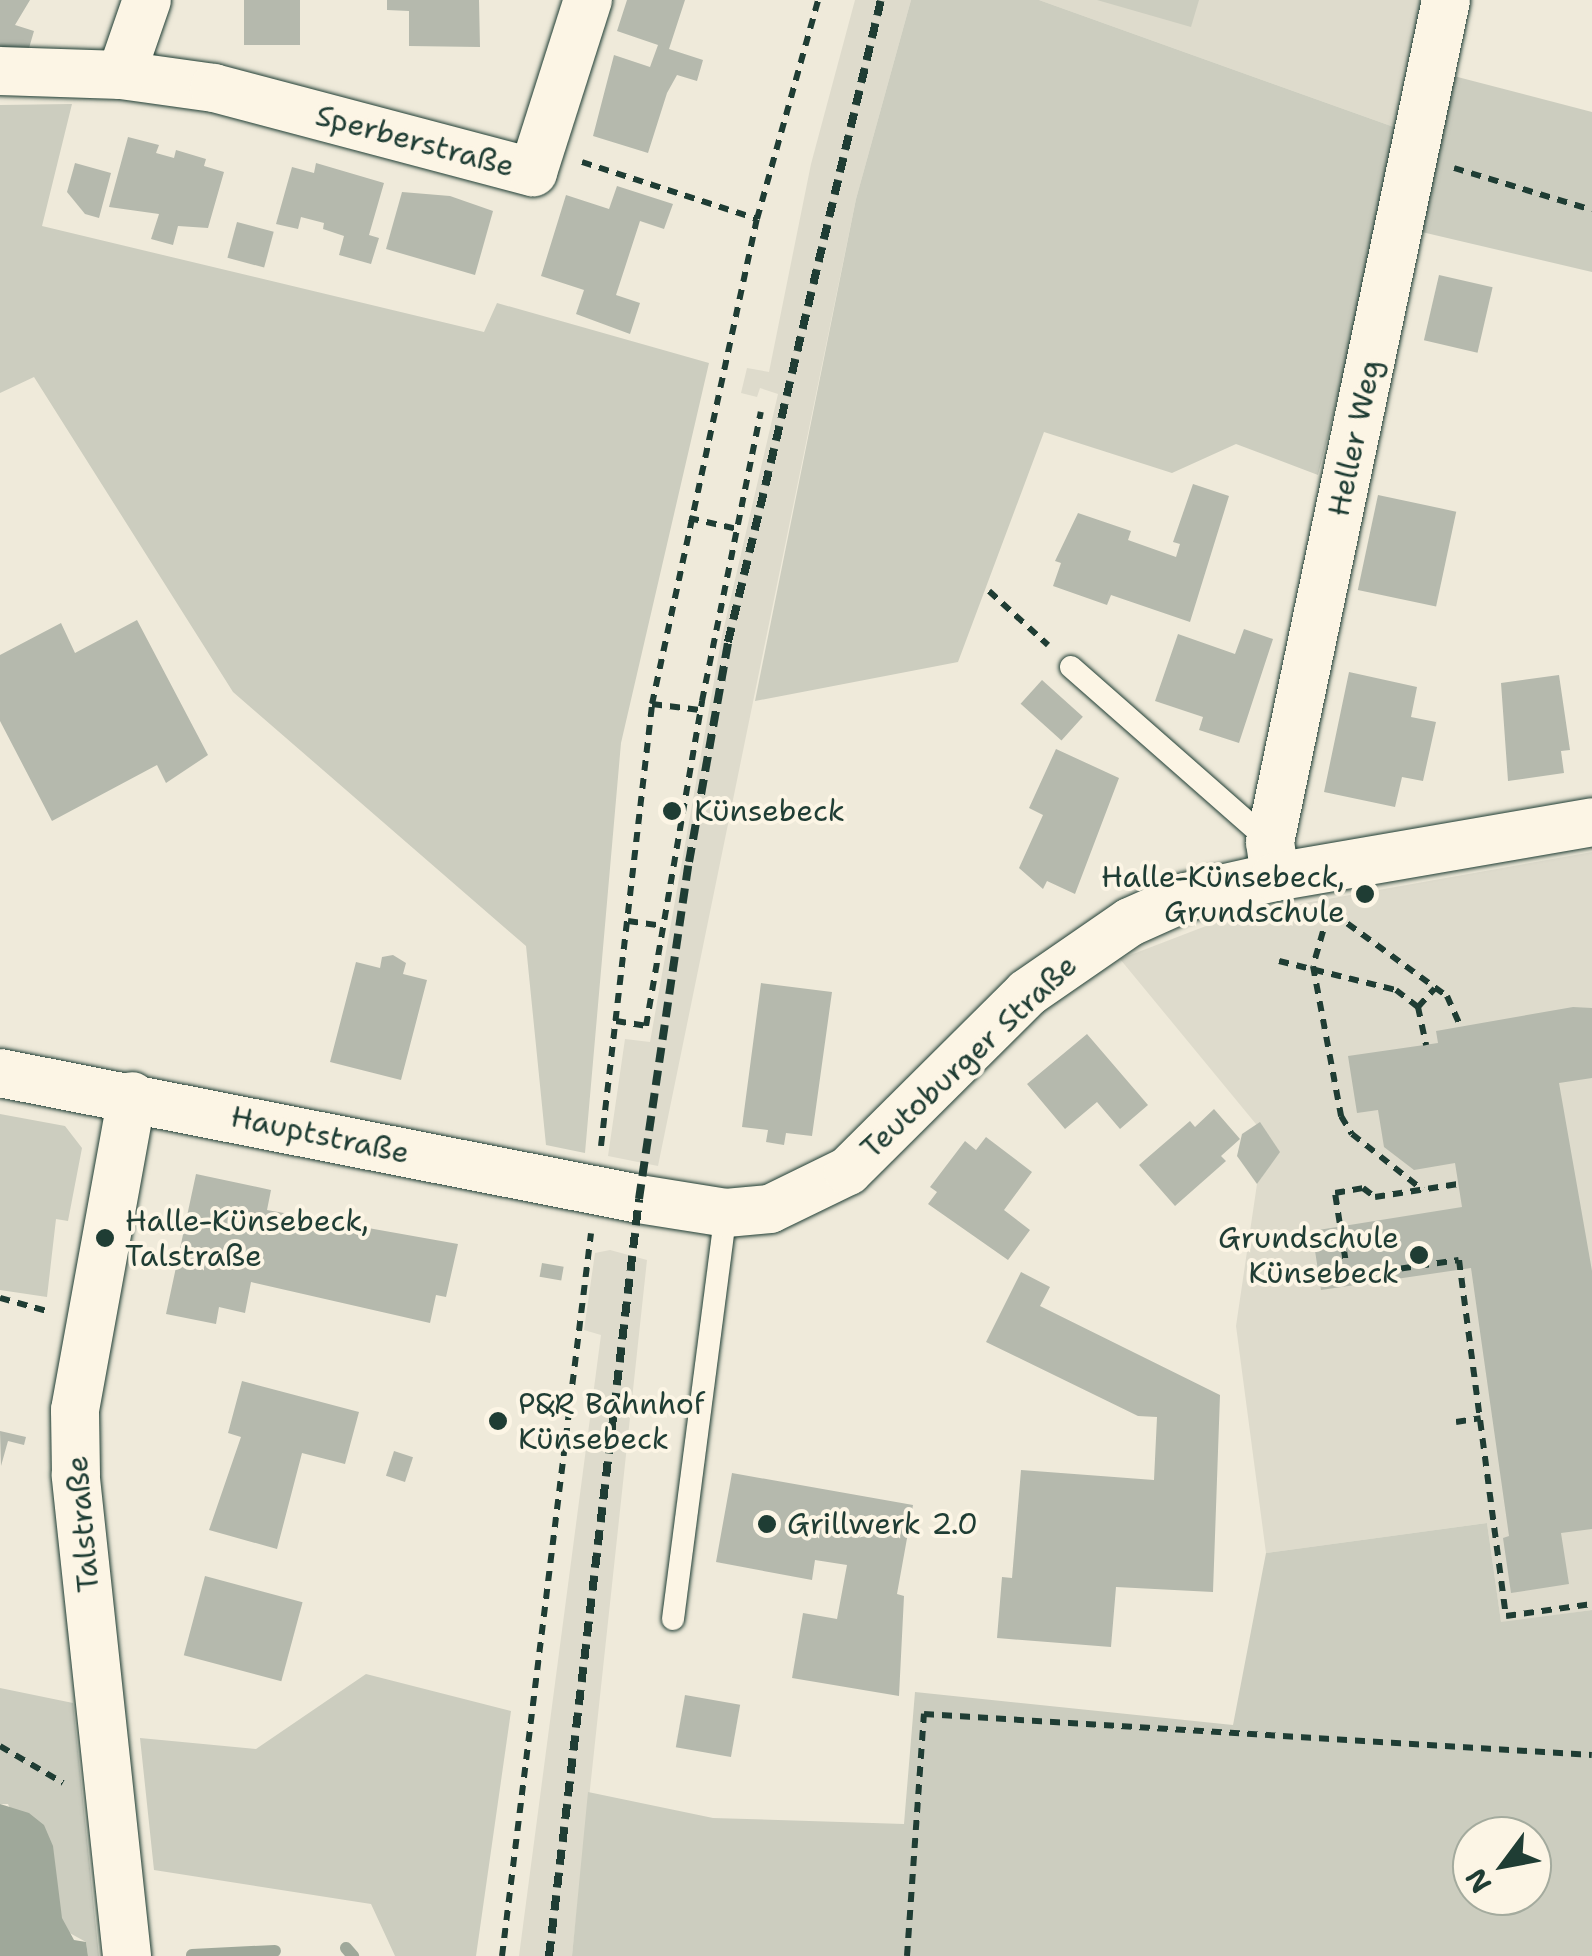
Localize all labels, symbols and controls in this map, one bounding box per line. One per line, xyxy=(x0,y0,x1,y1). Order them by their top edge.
street label: Sperberstraße xyxy=(312,97,518,185)
street label: Heller Weg xyxy=(1321,356,1389,520)
place label: Künsebeck xyxy=(694,793,845,829)
marker: Künsebeck xyxy=(659,798,685,824)
place label: Halle-Künsebeck, Grundschule xyxy=(1101,859,1345,930)
marker: Halle-Künsebeck, Grundschule xyxy=(1354,883,1376,905)
street label: Teutoburger Straße xyxy=(853,948,1085,1166)
street label: Hauptstraße xyxy=(228,1099,412,1171)
place label: Halle-Künsebeck, Talstraße xyxy=(125,1203,369,1274)
place label: Grundschule Künsebeck xyxy=(1218,1220,1399,1290)
marker: Halle-Künsebeck, Talstraße xyxy=(94,1227,116,1249)
marker: Grundschule Künsebeck xyxy=(1408,1244,1430,1266)
place label: P&R Bahnhof Künsebeck xyxy=(518,1386,705,1456)
marker: P&R Bahnhof Künsebeck xyxy=(487,1410,509,1432)
street label: Talstraße xyxy=(59,1454,107,1594)
place label: Grillwerk 2.0 xyxy=(787,1506,978,1542)
marker: Grillwerk 2.0 xyxy=(756,1513,778,1535)
north arrow xyxy=(1452,1816,1552,1916)
text: N xyxy=(1456,1861,1500,1900)

